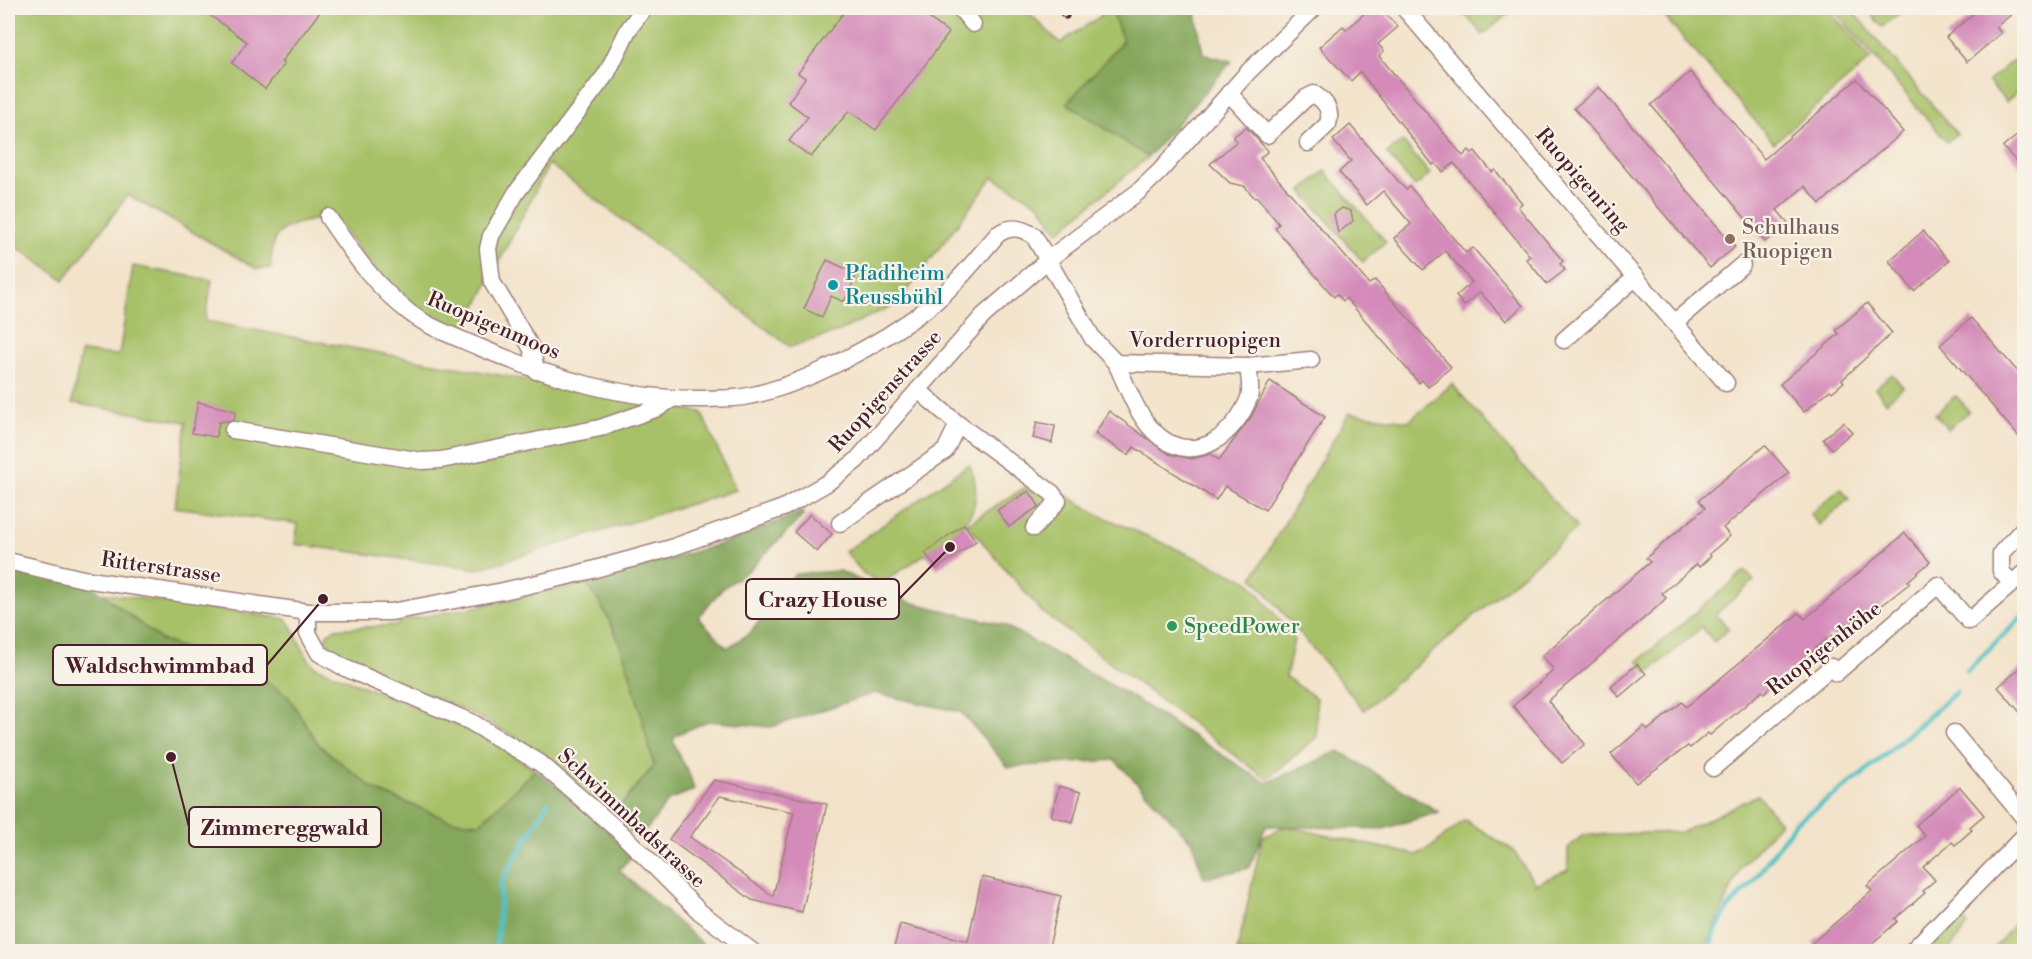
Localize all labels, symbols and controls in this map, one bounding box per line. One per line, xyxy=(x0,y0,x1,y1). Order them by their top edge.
street label: Ruopigenring xyxy=(1529,123,1635,239)
place label: Schulhaus Ruopigen xyxy=(1742,215,1840,265)
marker: Schulhaus Ruopigen xyxy=(1723,232,1737,246)
place label: Pfadiheim Reussbühl xyxy=(845,261,945,311)
marker: Pfadiheim Reussbühl xyxy=(826,278,840,292)
street label: Ruopigenmoos xyxy=(423,286,564,366)
street label: Ruopigenstrasse xyxy=(824,325,948,459)
street label: Vorderruopigen xyxy=(1128,328,1282,354)
street label: Ritterstrasse xyxy=(99,547,223,589)
callout: Crazy House xyxy=(746,579,899,619)
text: Crazy House xyxy=(758,587,888,614)
street label: Ruopigenhöhe xyxy=(1762,596,1887,702)
place label: SpeedPower xyxy=(1184,614,1300,640)
marker: SpeedPower xyxy=(1165,619,1179,633)
callout: Waldschwimmbad xyxy=(53,645,267,685)
text: Waldschwimmbad xyxy=(64,653,255,680)
street label: Schwimmbadstrasse xyxy=(552,743,711,894)
callout: Zimmereggwald xyxy=(189,807,381,847)
text: Zimmereggwald xyxy=(201,815,369,842)

